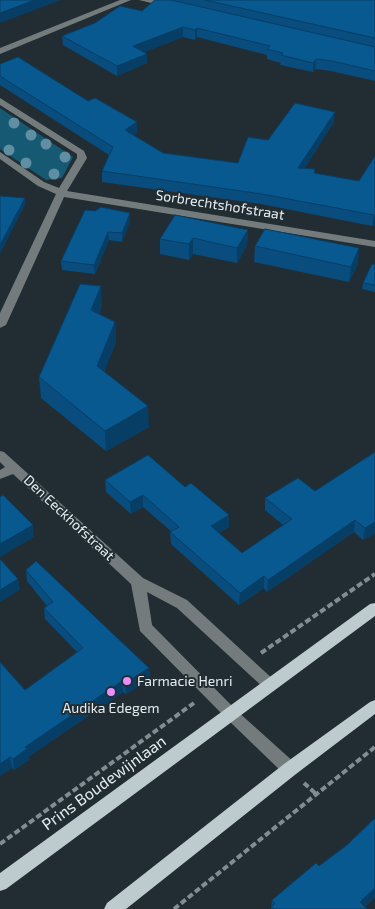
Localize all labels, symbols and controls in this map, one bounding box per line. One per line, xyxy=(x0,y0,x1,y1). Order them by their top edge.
street label: Sorbrechtshofstraat xyxy=(155,187,285,223)
street label: Den Eeckhofstraat xyxy=(20,472,118,564)
place label: Farmacie Henri xyxy=(137,673,233,689)
marker: Farmacie Henri xyxy=(121,675,133,687)
marker: Audika Edegem xyxy=(105,686,117,698)
place label: Audika Edegem xyxy=(62,700,160,716)
street label: Prins Boudewijnlaan xyxy=(38,732,170,834)

